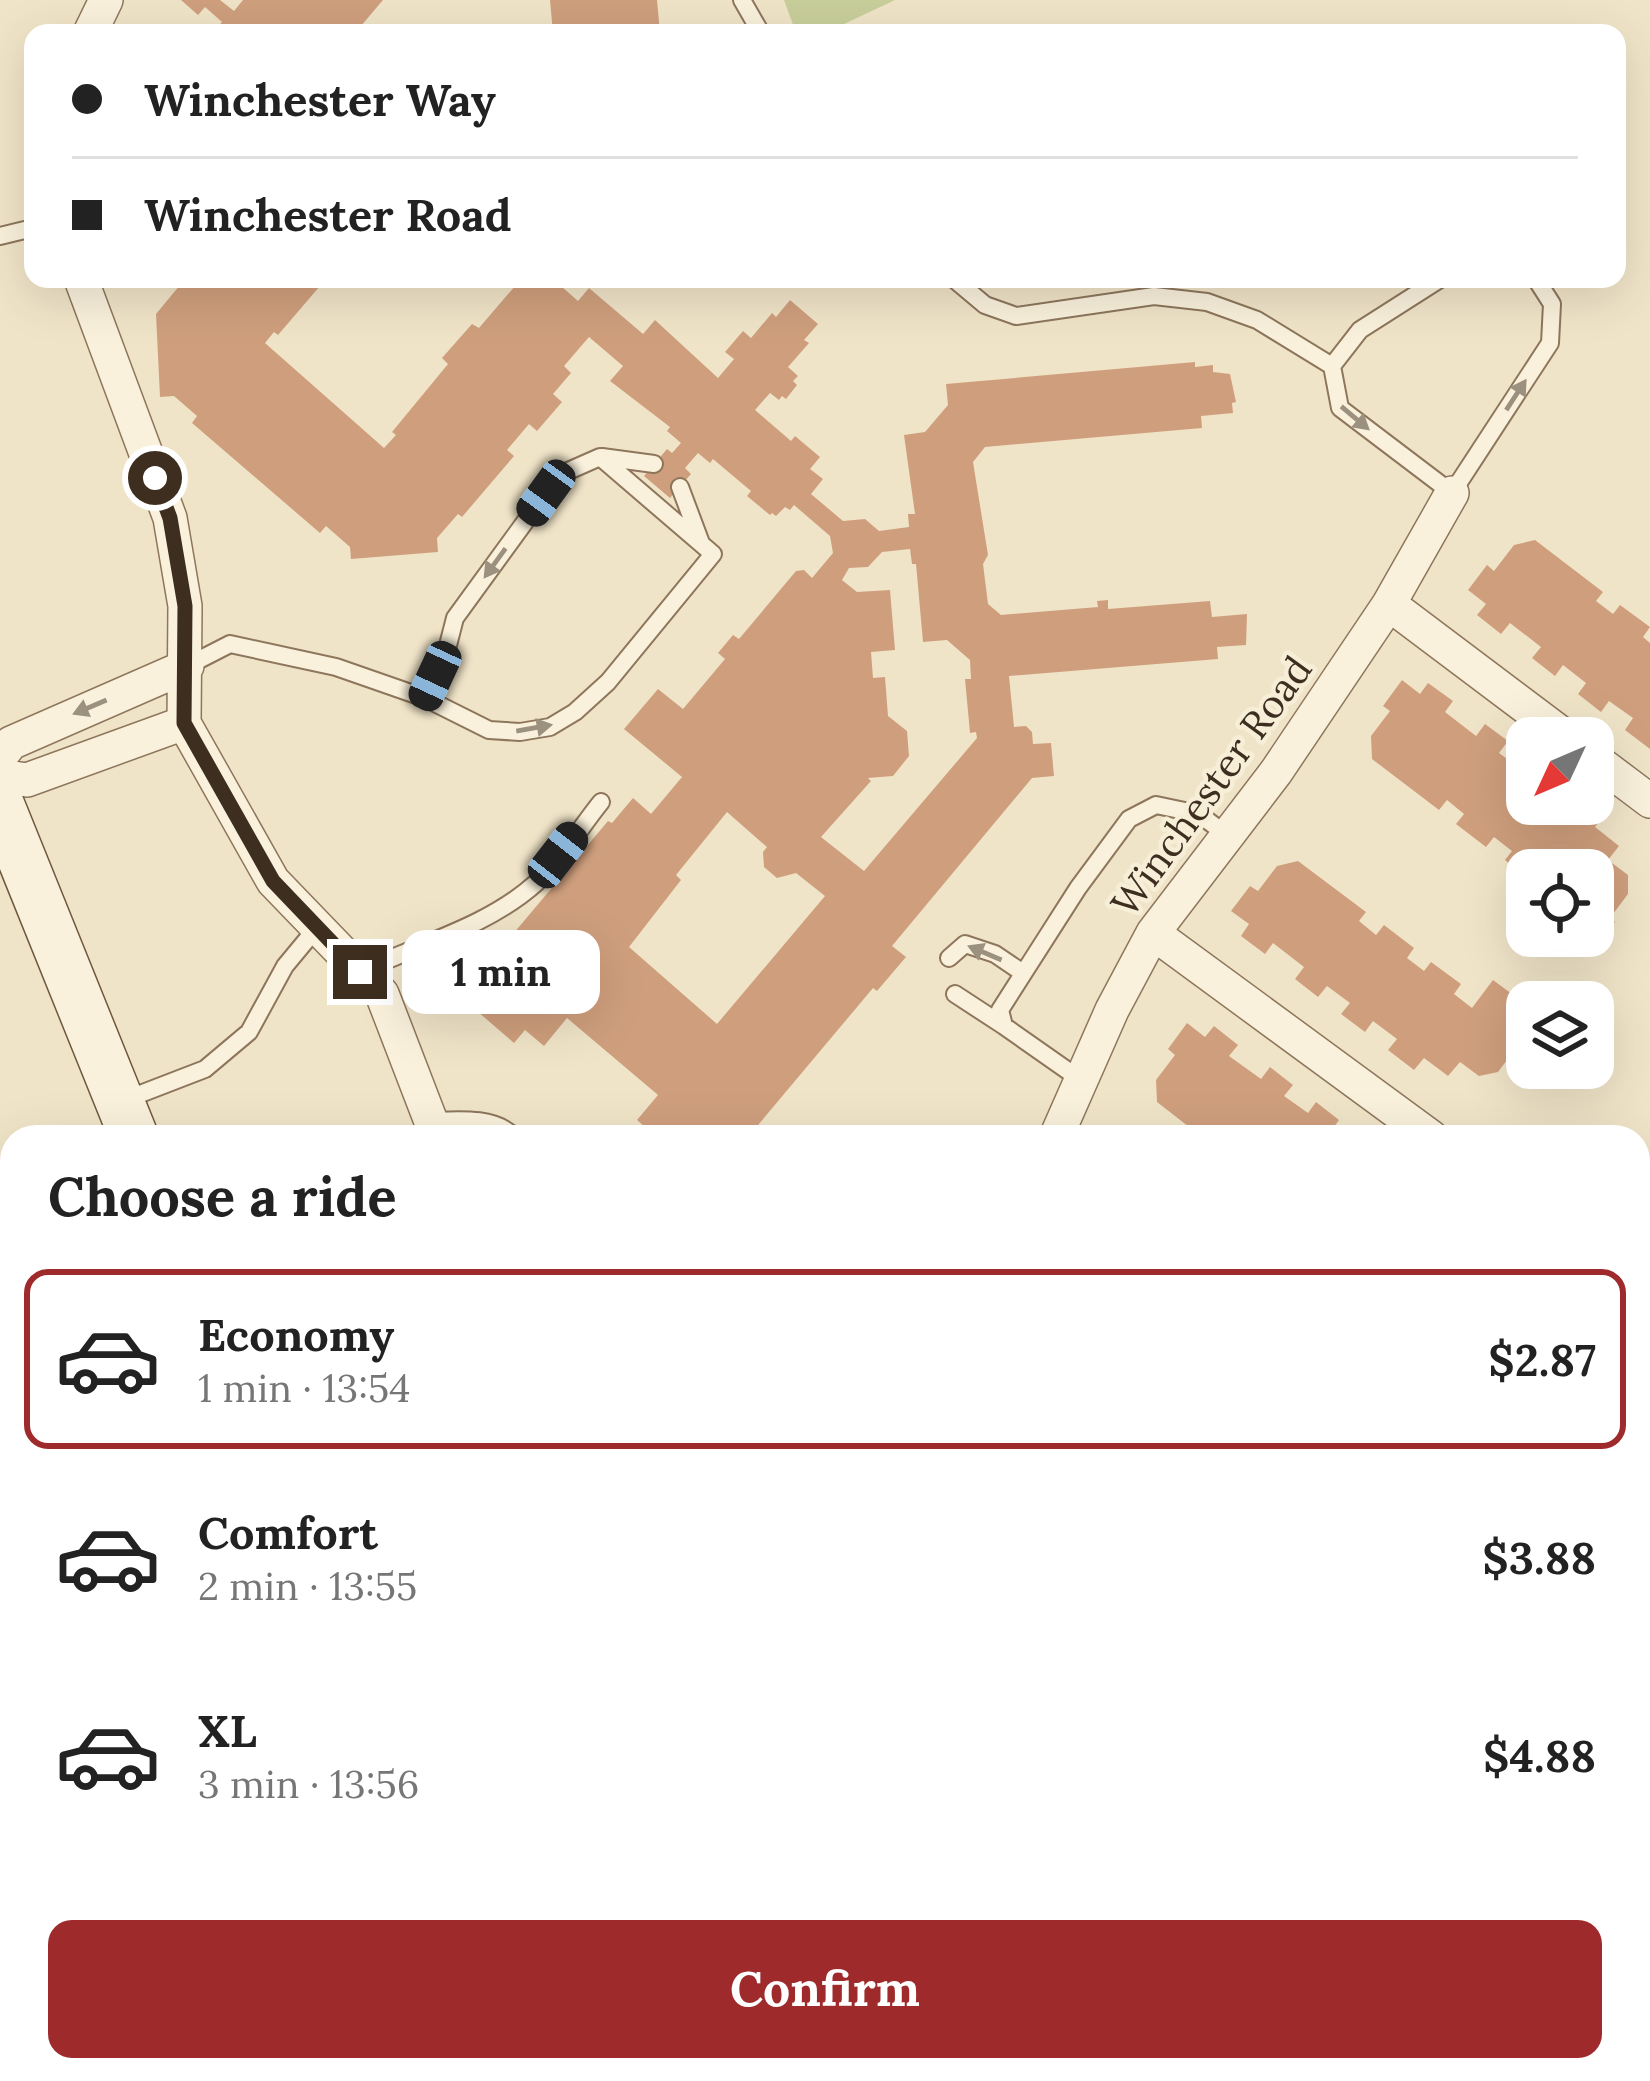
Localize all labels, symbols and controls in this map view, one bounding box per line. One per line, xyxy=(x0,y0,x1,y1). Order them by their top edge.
text: Winchester Way xyxy=(144,71,496,128)
text: Winchester Road xyxy=(144,186,512,243)
one-way arrow xyxy=(1504,379,1526,412)
one-way arrow xyxy=(1339,405,1369,431)
route start xyxy=(128,451,182,505)
car xyxy=(510,453,582,533)
one-way arrow xyxy=(483,547,507,579)
car xyxy=(403,636,467,716)
street label: Winchester Road xyxy=(1100,646,1322,926)
one-way arrow xyxy=(72,698,108,717)
north arrow xyxy=(1506,717,1614,825)
map controls xyxy=(1506,717,1614,1089)
one-way arrow xyxy=(515,719,553,737)
car xyxy=(522,816,594,894)
button: locate xyxy=(1506,849,1614,957)
callout: 1 min xyxy=(402,930,600,1014)
one-way arrow xyxy=(968,942,1003,962)
route end xyxy=(333,945,387,999)
text: 1 min xyxy=(451,947,551,997)
button: layers xyxy=(1506,981,1614,1089)
text: Choose a ride xyxy=(48,1162,397,1231)
icon: car xyxy=(54,1305,162,1413)
text: Economy xyxy=(198,1306,394,1363)
text: $2.87 xyxy=(1488,1331,1596,1388)
text: 1 min · 13:54 xyxy=(198,1363,410,1413)
icon: car xyxy=(54,1503,162,1611)
text: Comfort xyxy=(198,1504,378,1561)
text: $3.88 xyxy=(1482,1529,1596,1586)
text: 2 min · 13:55 xyxy=(198,1561,417,1611)
icon: car xyxy=(54,1701,162,1809)
text: XL xyxy=(198,1702,257,1759)
text: $4.88 xyxy=(1483,1727,1596,1784)
text: 3 min · 13:56 xyxy=(198,1759,419,1809)
button: Confirm xyxy=(48,1920,1602,2058)

